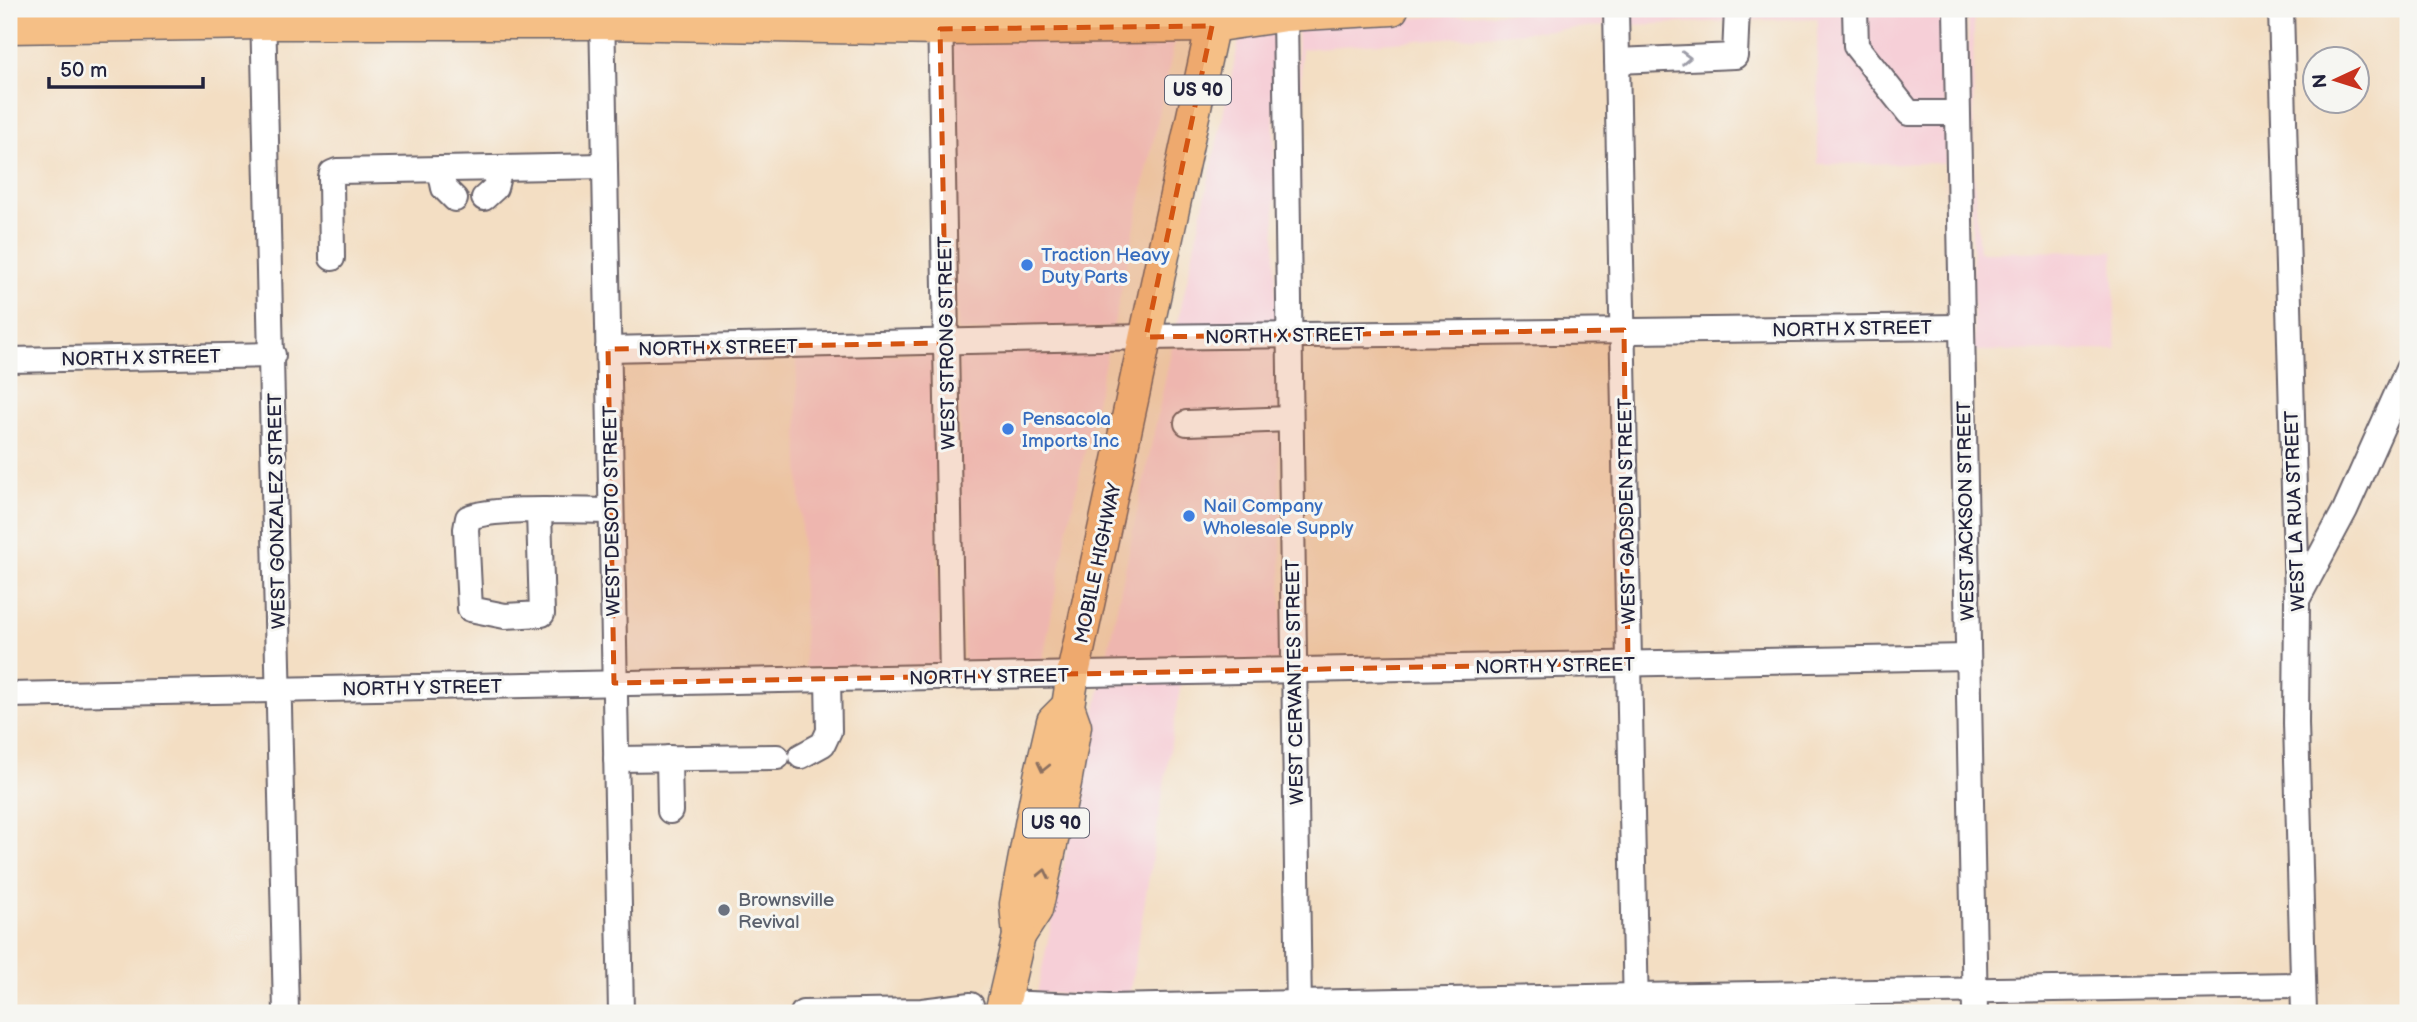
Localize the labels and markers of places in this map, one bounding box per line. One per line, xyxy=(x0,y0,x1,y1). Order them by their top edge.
place label: Traction Heavy Duty Parts xyxy=(1041,244,1170,289)
marker: Traction Heavy Duty Parts xyxy=(1019,257,1035,273)
place label: Pensacola Imports Inc xyxy=(1022,408,1119,453)
marker: Pensacola Imports Inc xyxy=(1000,421,1016,437)
place label: Nail Company Wholesale Supply xyxy=(1203,495,1354,540)
marker: Nail Company Wholesale Supply xyxy=(1181,508,1197,524)
place label: Brownsville Revival xyxy=(738,889,834,934)
marker: Brownsville Revival xyxy=(716,902,732,918)

